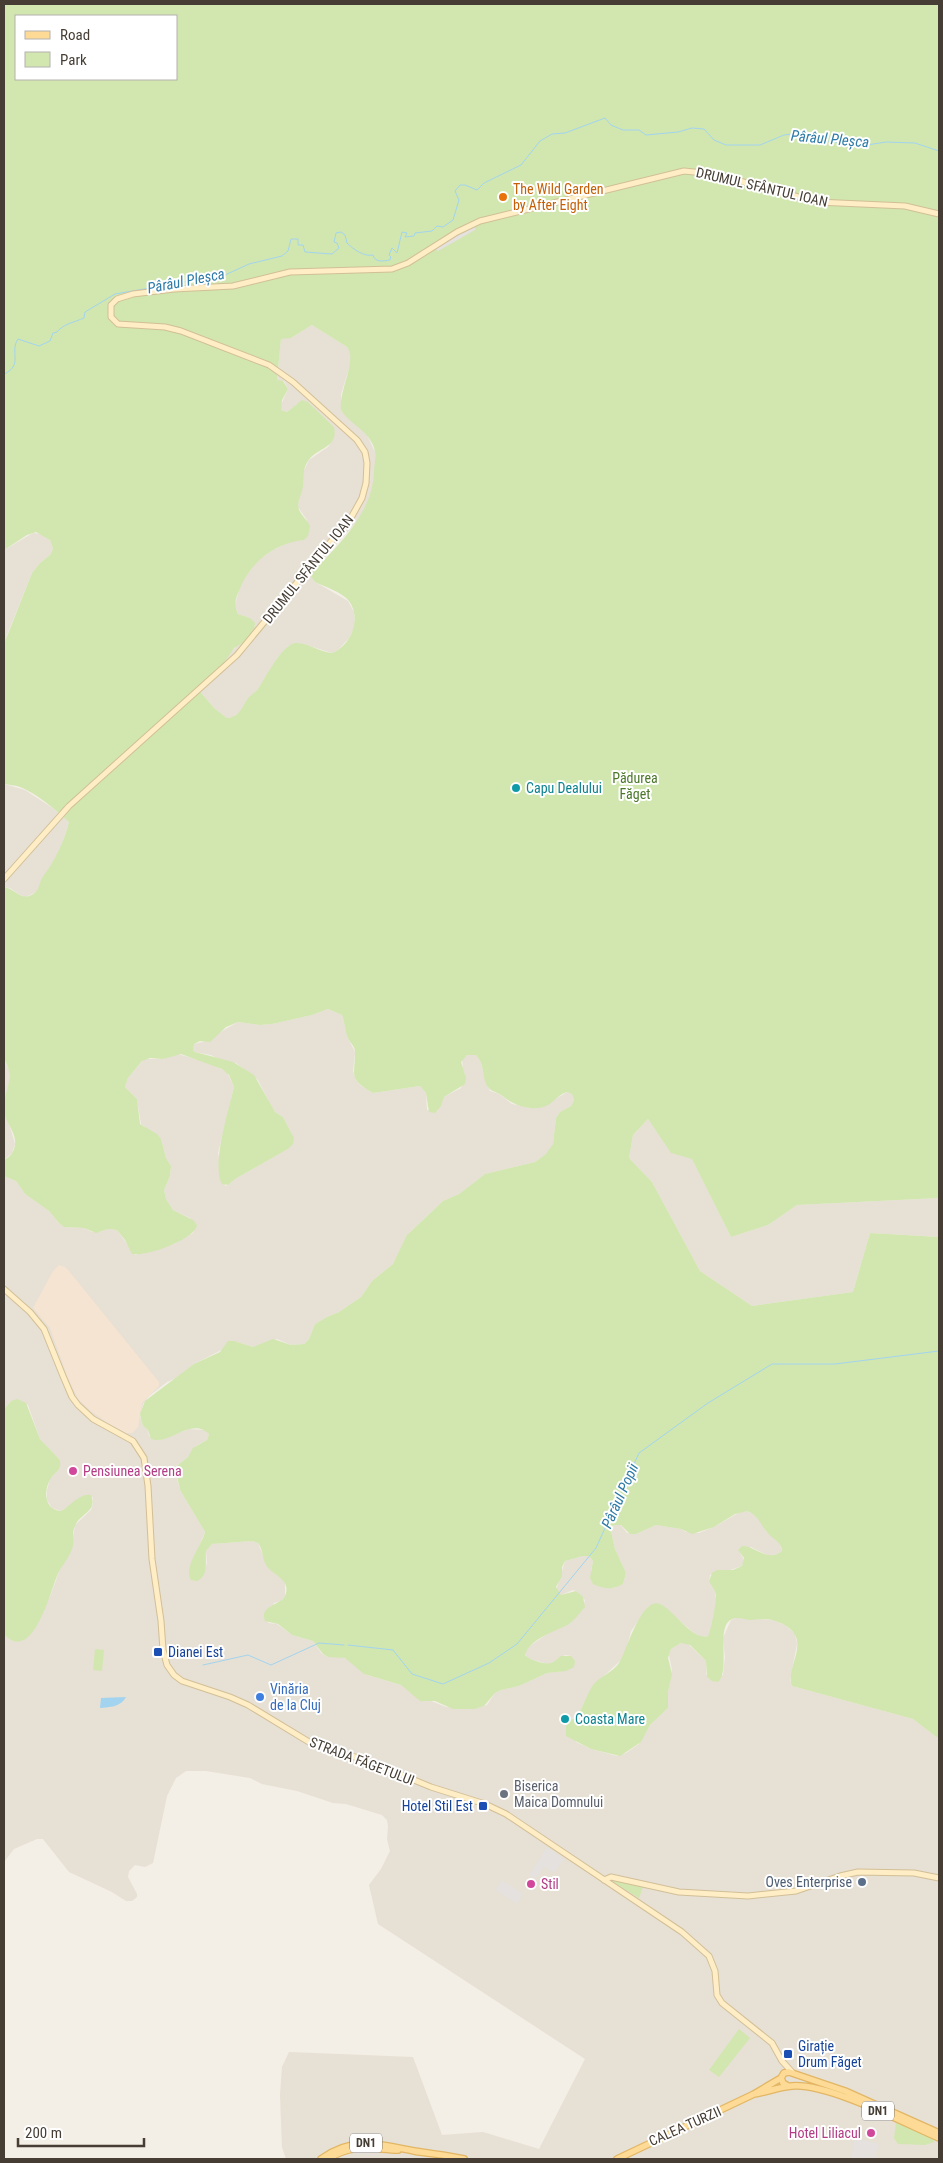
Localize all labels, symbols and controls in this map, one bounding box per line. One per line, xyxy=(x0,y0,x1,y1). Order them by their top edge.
legend xyxy=(15,15,178,80)
text: Road xyxy=(60,26,90,44)
text: Park xyxy=(60,51,87,69)
water label: Pârâul Pleșca xyxy=(790,127,870,151)
street label: DRUMUL SFÂNTUL IOAN xyxy=(695,163,830,210)
place label: The Wild Garden by After Eight xyxy=(513,181,603,213)
marker: The Wild Garden by After Eight xyxy=(497,191,509,203)
water label: Pârâul Pleșca xyxy=(146,265,226,297)
street label: DRUMUL SFÂNTUL IOAN xyxy=(259,511,357,626)
park label: Pădurea Făget xyxy=(612,770,658,802)
place label: Capu Dealului xyxy=(526,780,602,796)
marker: Capu Dealului xyxy=(510,782,522,794)
water label: Pârâul Popii xyxy=(598,1460,643,1531)
place label: Pensiunea Serena xyxy=(83,1463,182,1479)
marker: Pensiunea Serena xyxy=(67,1465,79,1477)
place label: Dianei Est xyxy=(168,1644,223,1660)
marker: Dianei Est xyxy=(152,1646,164,1658)
place label: Vinăria de la Cluj xyxy=(270,1681,321,1713)
marker: Vinăria de la Cluj xyxy=(254,1691,266,1703)
place label: Coasta Mare xyxy=(575,1711,646,1727)
marker: Coasta Mare xyxy=(559,1713,571,1725)
street label: STRADA FĂGETULUI xyxy=(307,1734,417,1788)
place label: Biserica Maica Domnului xyxy=(514,1778,603,1810)
marker: Biserica Maica Domnului xyxy=(498,1788,510,1800)
place label: Hotel Stil Est xyxy=(402,1798,473,1814)
marker: Hotel Stil Est xyxy=(477,1800,489,1812)
place label: Oves Enterprise xyxy=(765,1874,852,1890)
place label: Stil xyxy=(541,1876,559,1892)
marker: Oves Enterprise xyxy=(856,1876,868,1888)
marker: Stil xyxy=(525,1878,537,1890)
place label: Girație Drum Făget xyxy=(798,2038,862,2070)
marker: Girație Drum Făget xyxy=(782,2048,794,2060)
road number: DN1 xyxy=(862,2102,894,2120)
street label: CALEA TURZII xyxy=(646,2103,724,2149)
scale bar xyxy=(18,2116,144,2148)
text: 200 m xyxy=(25,2124,62,2142)
place label: Hotel Liliacul xyxy=(789,2125,861,2141)
marker: Hotel Liliacul xyxy=(865,2127,877,2139)
road number: DN1 xyxy=(350,2134,382,2152)

